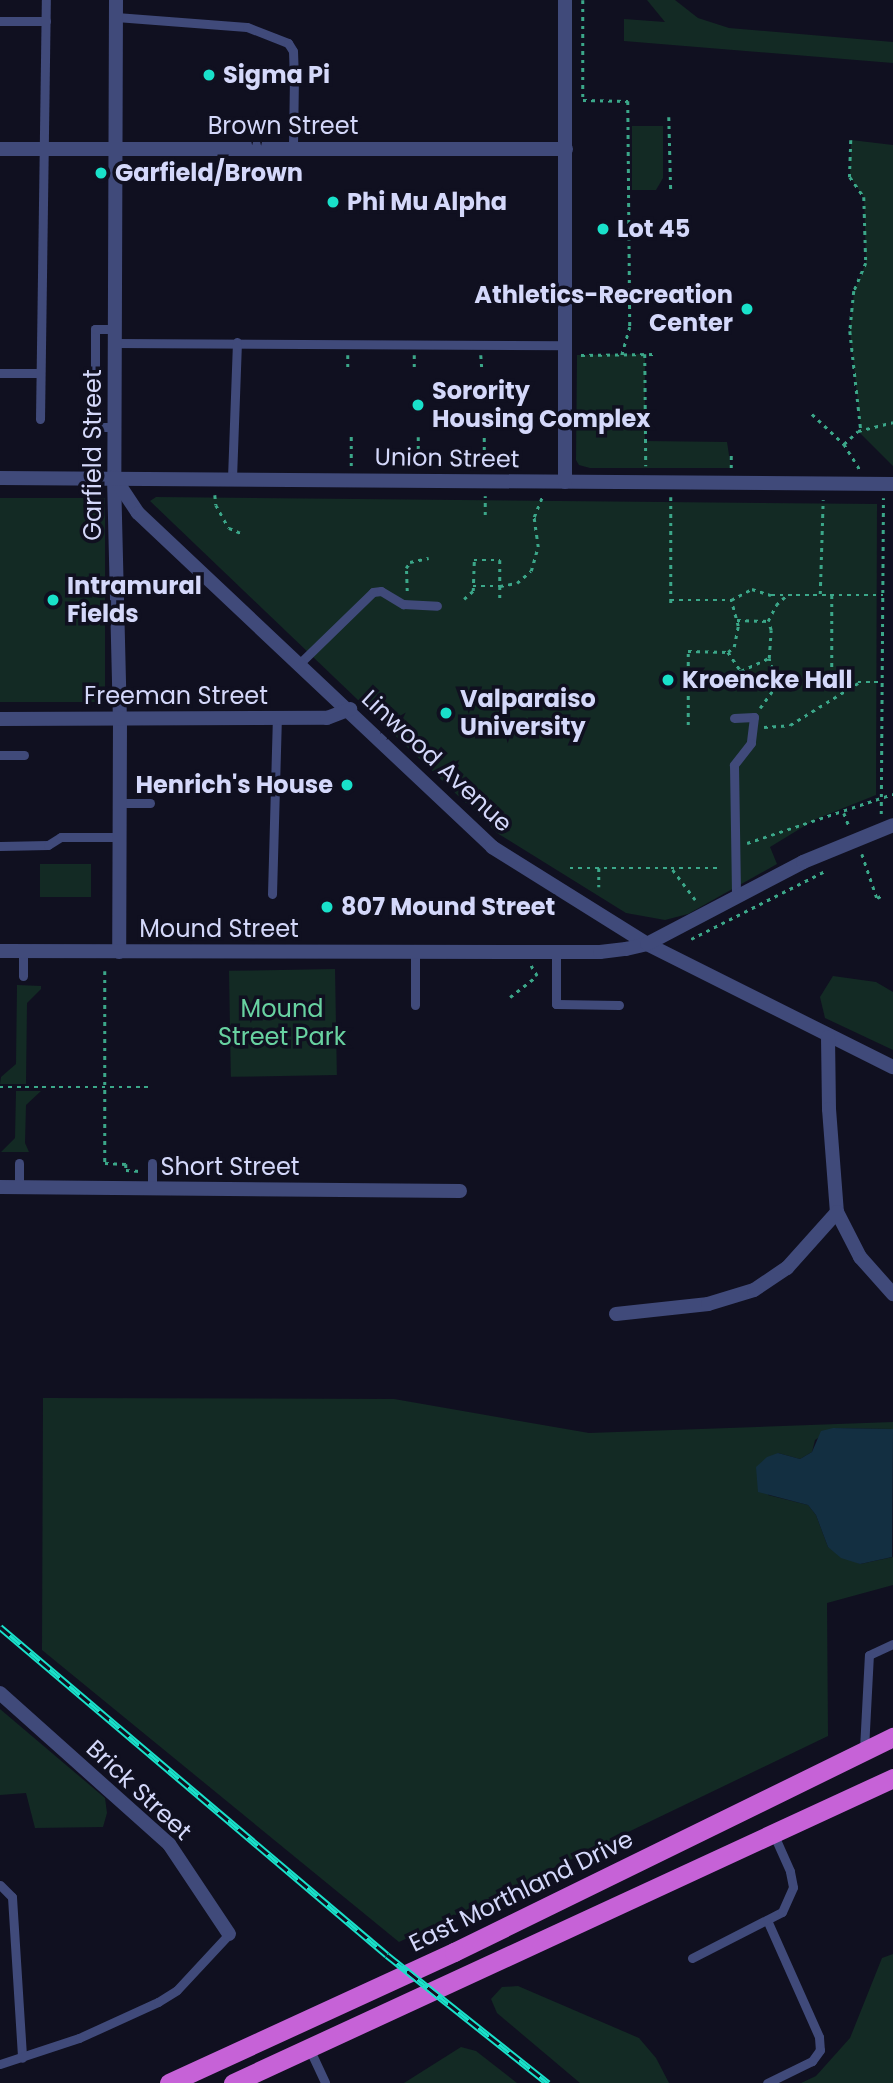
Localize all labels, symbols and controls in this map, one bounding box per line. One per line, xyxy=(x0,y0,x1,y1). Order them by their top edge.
place label: Sigma Pi xyxy=(223,61,330,89)
marker: Sigma Pi xyxy=(201,67,217,83)
street label: Brown Street xyxy=(208,112,358,140)
place label: Garfield/Brown xyxy=(115,159,303,187)
marker: Garfield/Brown xyxy=(93,165,109,181)
place label: Phi Mu Alpha xyxy=(347,188,507,216)
marker: Phi Mu Alpha xyxy=(325,194,341,210)
place label: Lot 45 xyxy=(617,215,690,243)
marker: Lot 45 xyxy=(595,221,611,237)
place label: Athletics-Recreation Center xyxy=(474,281,733,337)
marker: Athletics-Recreation Center xyxy=(739,301,755,317)
street label: Garfield Street xyxy=(79,369,107,541)
place label: Sorority Housing Complex xyxy=(432,377,650,433)
marker: Sorority Housing Complex xyxy=(410,397,426,413)
street label: Union Street xyxy=(374,442,520,474)
place label: Intramural Fields xyxy=(67,572,202,628)
marker: Intramural Fields xyxy=(45,592,61,608)
place label: Kroencke Hall xyxy=(682,666,852,694)
marker: Kroencke Hall xyxy=(660,672,676,688)
street label: Freeman Street xyxy=(84,682,268,710)
street label: Linwood Avenue xyxy=(356,684,518,838)
place label: Valparaiso University xyxy=(460,685,596,741)
marker: Valparaiso University xyxy=(438,705,454,721)
place label: Henrich's House xyxy=(135,771,333,799)
marker: Henrich's House xyxy=(339,777,355,793)
place label: 807 Mound Street xyxy=(341,893,555,921)
marker: 807 Mound Street xyxy=(319,899,335,915)
street label: Mound Street xyxy=(139,915,299,943)
park label: Mound Street Park xyxy=(218,995,346,1051)
street label: Short Street xyxy=(160,1153,300,1181)
street label: Brick Street xyxy=(80,1734,198,1846)
street label: East Morthland Drive xyxy=(404,1824,638,1958)

